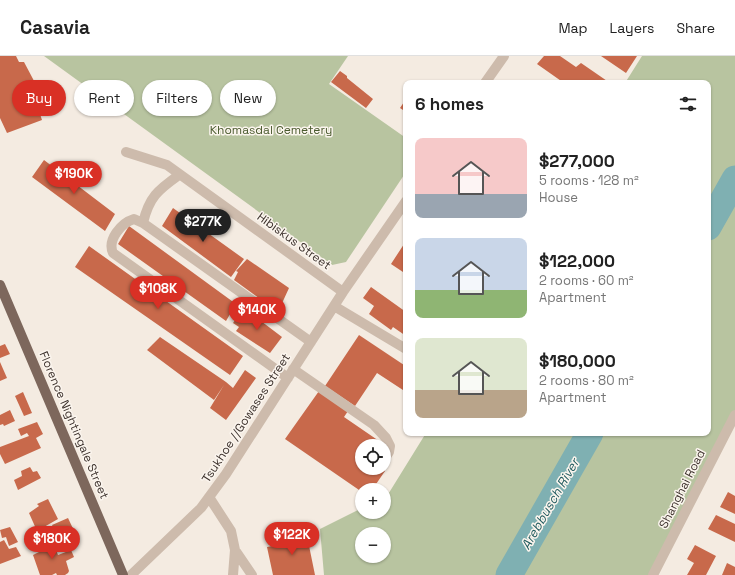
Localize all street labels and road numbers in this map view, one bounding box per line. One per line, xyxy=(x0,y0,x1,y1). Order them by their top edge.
street label: Hibiskus Street xyxy=(254,209,334,273)
street label: Florence Nightingale Street xyxy=(36,349,112,501)
street label: Tsukhoe //Gowases Street xyxy=(198,350,294,486)
street label: Shanghai Road xyxy=(655,447,709,531)

